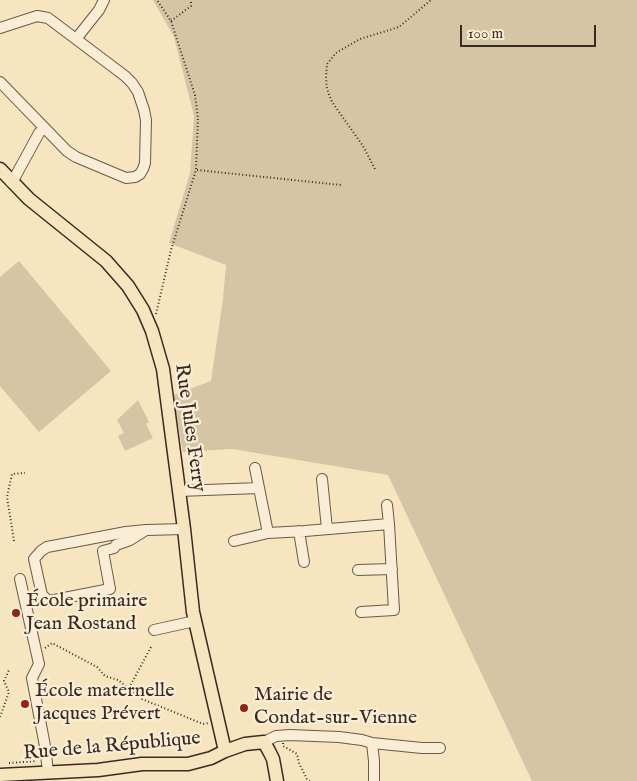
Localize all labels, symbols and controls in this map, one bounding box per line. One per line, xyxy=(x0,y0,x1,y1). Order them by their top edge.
scale bar xyxy=(462,15,598,47)
text: 100 m xyxy=(468,24,503,43)
street label: Rue Jules Ferry xyxy=(168,362,210,494)
place label: École primaire Jean Rostand xyxy=(26,590,148,637)
marker: École primaire Jean Rostand xyxy=(10,607,22,619)
place label: École maternelle Jacques Prévert xyxy=(35,680,174,727)
place label: Mairie de Condat-sur-Vienne xyxy=(254,684,417,731)
marker: École maternelle Jacques Prévert xyxy=(19,698,31,710)
marker: Mairie de Condat-sur-Vienne xyxy=(238,702,250,714)
street label: Rue de la République xyxy=(22,727,202,767)

